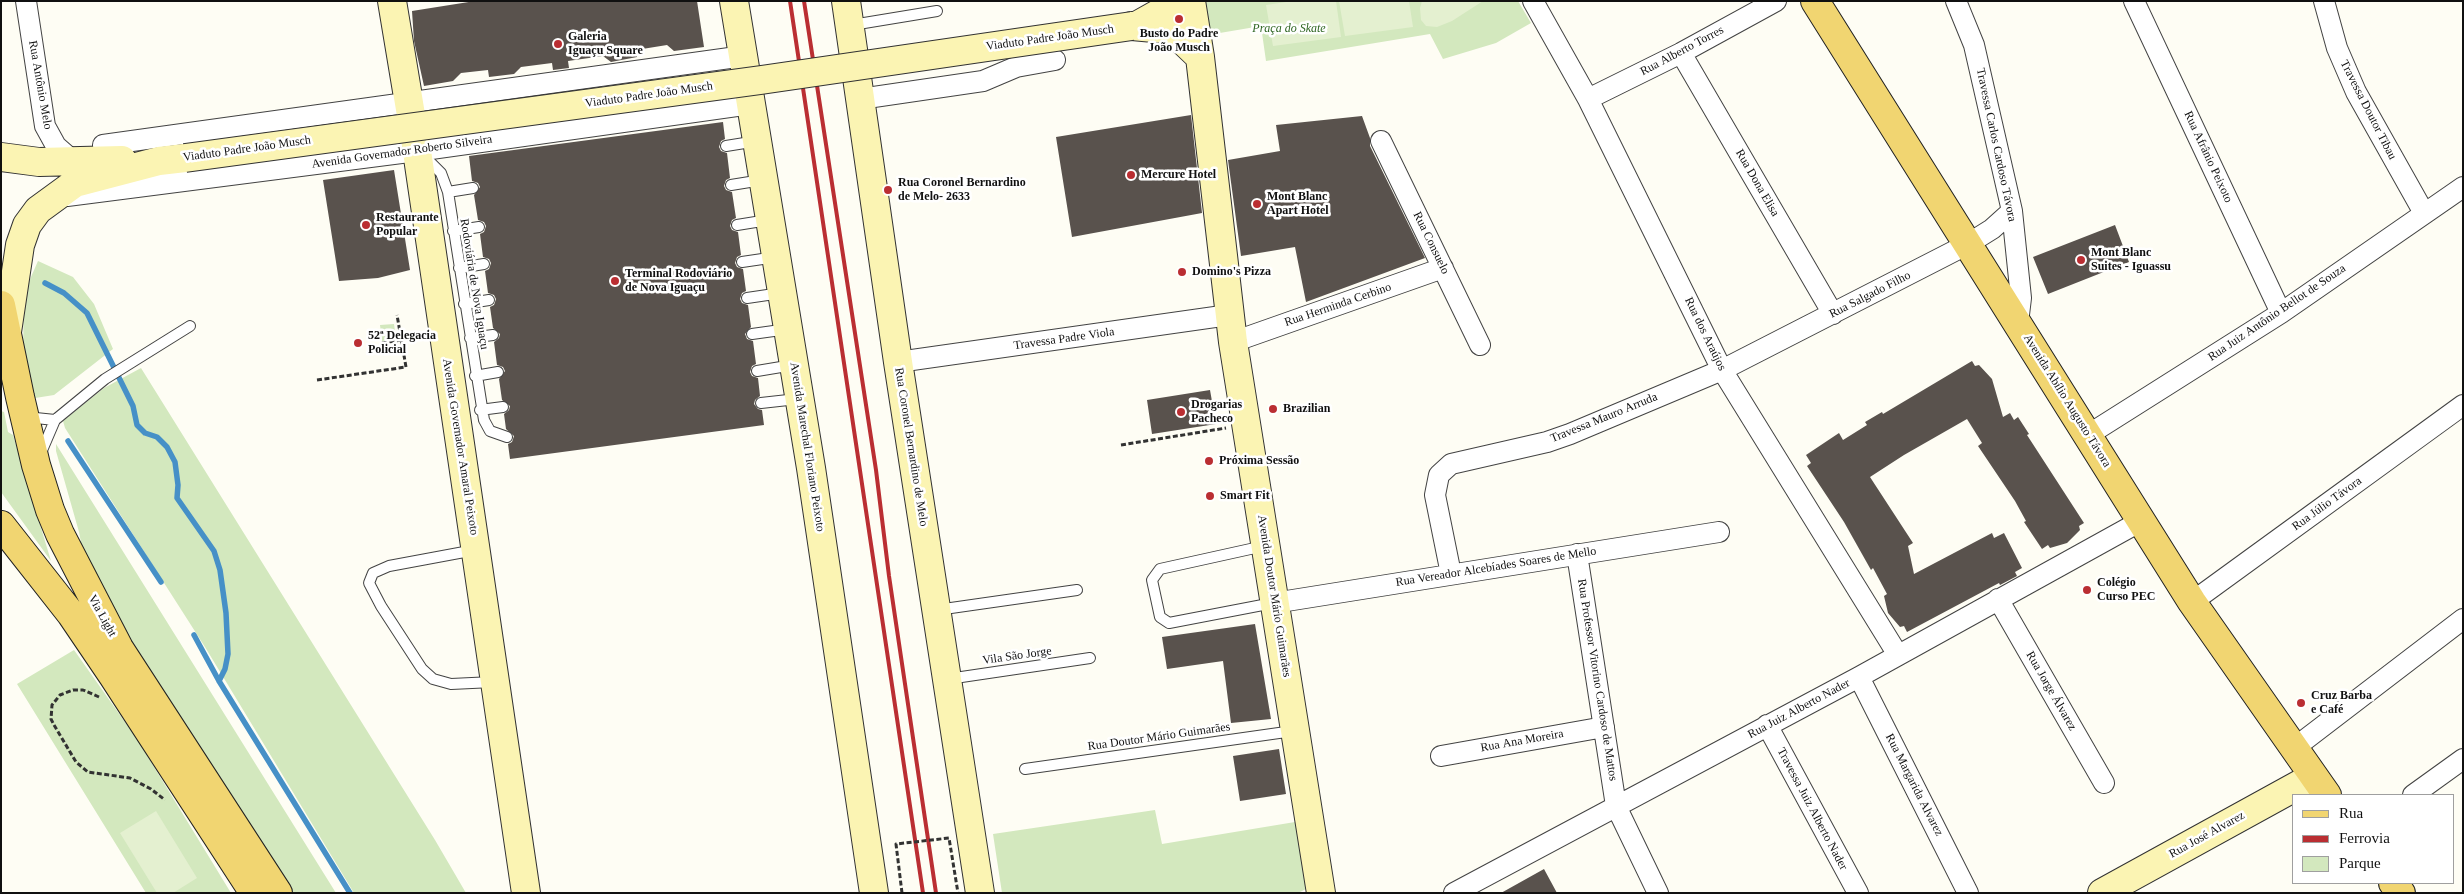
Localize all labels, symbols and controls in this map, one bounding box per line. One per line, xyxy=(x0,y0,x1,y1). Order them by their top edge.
marker: Busto do Padre João Musch xyxy=(1173,13,1185,25)
street label: Viaduto Padre João Musch xyxy=(985,22,1115,54)
park label: Praça do Skate xyxy=(1252,22,1326,36)
street label: Rua Alberto Torres xyxy=(1638,23,1726,79)
place label: Busto do Padre João Musch xyxy=(1140,27,1218,55)
place label: Galeria Iguaçu Square xyxy=(568,30,643,58)
marker: Galeria Iguaçu Square xyxy=(552,38,564,50)
street label: Rua Antônio Melo xyxy=(25,39,55,131)
street label: Travessa Doutor Tibau xyxy=(2337,58,2399,162)
street label: Travessa Carlos Cardoso Távora xyxy=(1973,67,2019,223)
street label: Viaduto Padre João Musch xyxy=(584,79,714,111)
street label: Rua Afrânio Peixoto xyxy=(2180,109,2236,205)
street label: Avenida Governador Roberto Silveira xyxy=(311,132,493,172)
street label: Viaduto Padre João Musch xyxy=(182,133,312,165)
street label: Rua Dona Elisa xyxy=(1732,147,1782,219)
place label: Mercure Hotel xyxy=(1141,168,1216,182)
marker: Mercure Hotel xyxy=(1125,169,1137,181)
place label: Rua Coronel Bernardino de Melo- 2633 xyxy=(898,176,1026,204)
marker: Rua Coronel Bernardino de Melo- 2633 xyxy=(882,184,894,196)
place label: Mont Blanc Apart Hotel xyxy=(1267,190,1329,218)
marker: Mont Blanc Apart Hotel xyxy=(1251,198,1263,210)
street label: Rua Consuelo xyxy=(1410,209,1452,277)
place label: Restaurante Popular xyxy=(376,211,439,239)
street label: Rodoviária de Nova Iguaçu xyxy=(457,218,491,350)
marker: Restaurante Popular xyxy=(360,219,372,231)
place label: Mont Blanc Suites - Iguassu xyxy=(2091,246,2171,274)
marker: Mont Blanc Suites - Iguassu xyxy=(2075,254,2087,266)
street label: Rua Juiz Antônio Bellot de Souza xyxy=(2205,261,2349,365)
place label: Domino's Pizza xyxy=(1192,265,1271,279)
marker: Domino's Pizza xyxy=(1176,266,1188,278)
place label: Terminal Rodoviário de Nova Iguaçu xyxy=(625,267,732,295)
street label: Rua Salgado Filho xyxy=(1827,268,1913,322)
marker: Terminal Rodoviário de Nova Iguaçu xyxy=(609,275,621,287)
street label: Rua Herminda Cerbino xyxy=(1283,280,1393,330)
street label: Rua dos Araújos xyxy=(1681,295,1729,373)
street label: Travessa Padre Viola xyxy=(1013,325,1115,353)
place label: 52ª Delegacia Policial xyxy=(368,329,436,357)
street label: Avenida Abílio Augusto Távora xyxy=(2020,332,2114,470)
marker: 52ª Delegacia Policial xyxy=(352,337,364,349)
street label: Avenida Governador Amaral Peixoto xyxy=(439,358,481,536)
street label: Avenida Marechal Floriano Peixoto xyxy=(786,361,828,533)
street label: Rua Coronel Bernardino de Melo xyxy=(891,367,931,527)
street label: Travessa Mauro Arruda xyxy=(1548,390,1660,446)
place label: Drogarias Pacheco xyxy=(1191,398,1242,426)
place label: Brazilian xyxy=(1283,402,1330,416)
marker: Brazilian xyxy=(1267,403,1279,415)
marker: Drogarias Pacheco xyxy=(1175,406,1187,418)
place label: Próxima Sessão xyxy=(1219,454,1299,468)
marker: Próxima Sessão xyxy=(1203,455,1215,467)
street label: Rua Júlio Távora xyxy=(2289,474,2365,534)
place label: Smart Fit xyxy=(1220,489,1270,503)
marker: Smart Fit xyxy=(1204,490,1216,502)
street label: Avenida Doutor Mário Guimarães xyxy=(1254,514,1294,678)
street label: Rua Vereador Alcebíades Soares de Mello xyxy=(1395,544,1597,590)
place label: Colégio Curso PEC xyxy=(2097,576,2155,604)
street label: Rua Professor Vitorino Cardoso de Mattos xyxy=(1574,578,1620,782)
marker: Colégio Curso PEC xyxy=(2081,584,2093,596)
street label: Via Light xyxy=(85,593,119,639)
street label: Vila São Jorge xyxy=(981,644,1053,668)
street label: Rua Jorge Álvarez xyxy=(2022,649,2080,733)
street label: Rua Juiz Alberto Nader xyxy=(1745,676,1853,742)
place label: Cruz Barba e Café xyxy=(2311,689,2372,717)
marker: Cruz Barba e Café xyxy=(2295,697,2307,709)
street label: Rua Doutor Mário Guimarães xyxy=(1087,720,1231,754)
street label: Rua Ana Moreira xyxy=(1479,727,1565,755)
street label: Rua Margarida Alvarez xyxy=(1882,731,1946,839)
street label: Travessa Juiz Alberto Nader xyxy=(1774,745,1850,873)
legend xyxy=(2292,794,2454,884)
text: Rua xyxy=(2339,805,2363,821)
street label: Rua José Alvarez xyxy=(2167,808,2247,862)
text: Ferrovia xyxy=(2339,830,2390,846)
text: Parque xyxy=(2339,855,2381,871)

